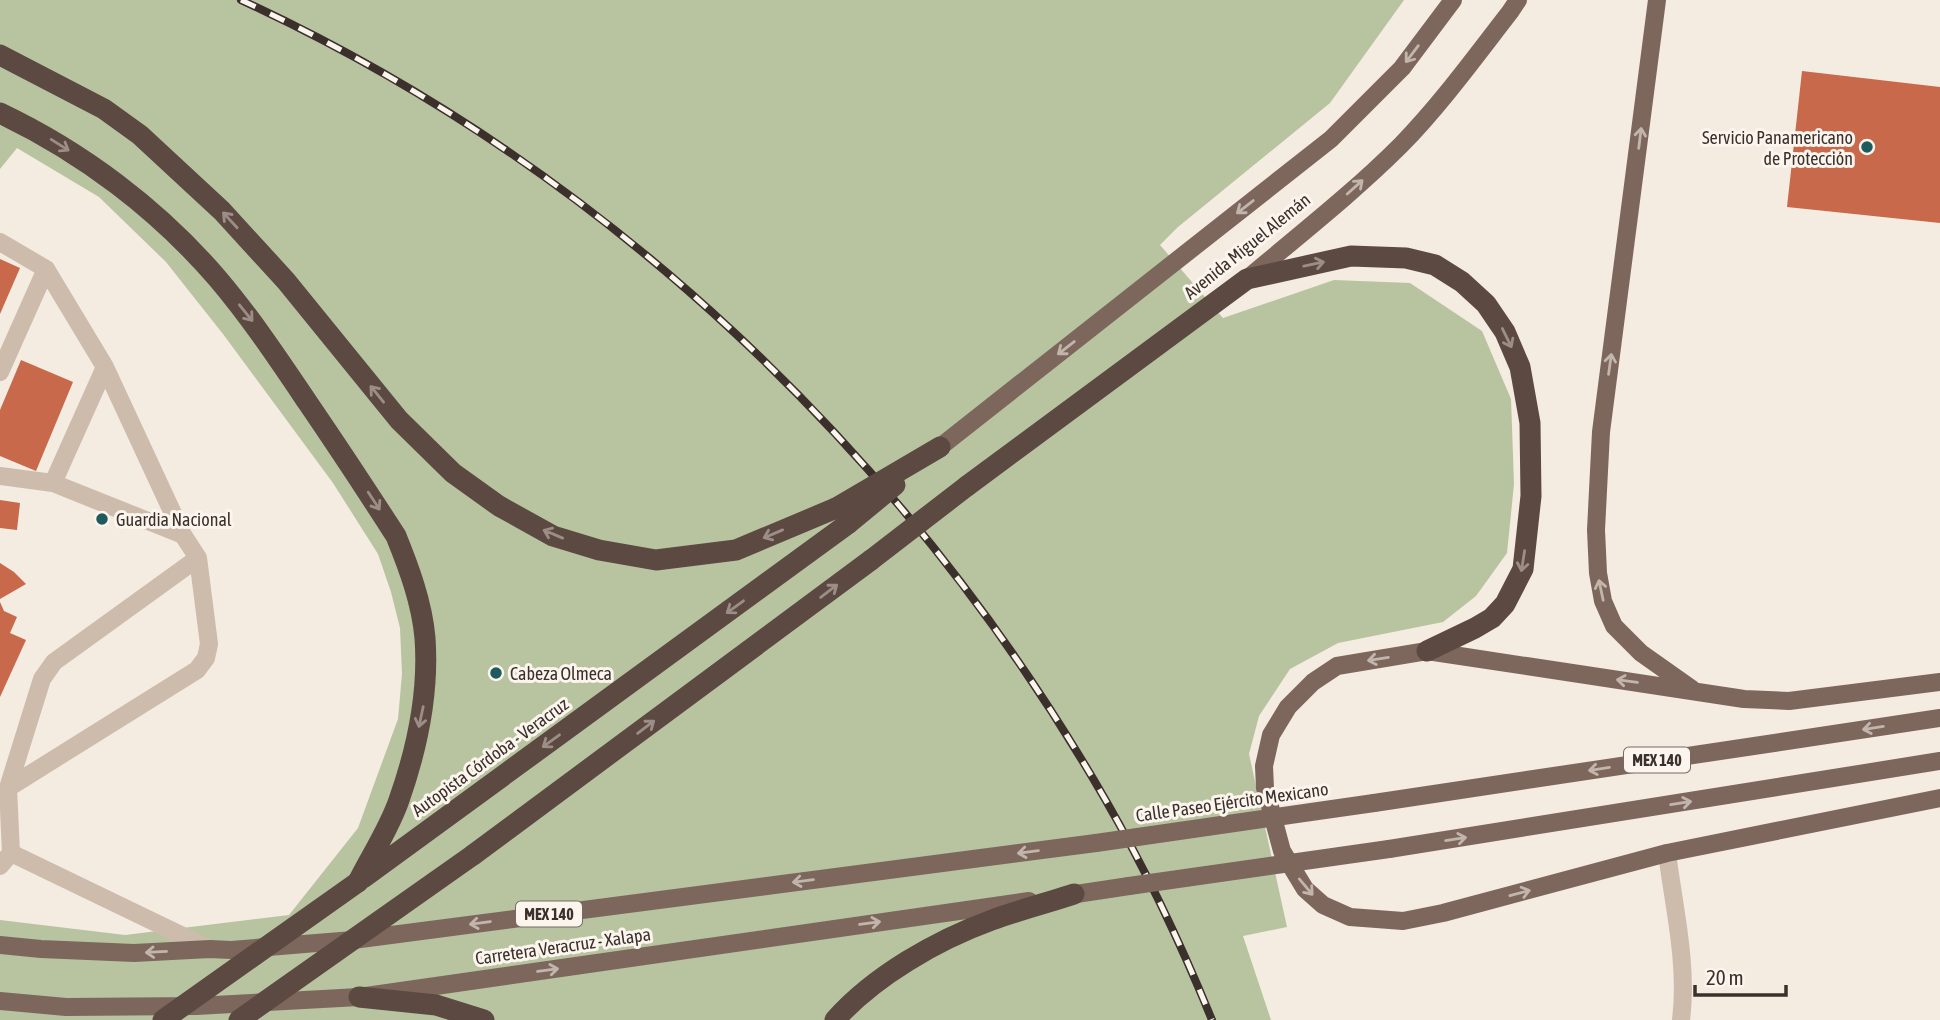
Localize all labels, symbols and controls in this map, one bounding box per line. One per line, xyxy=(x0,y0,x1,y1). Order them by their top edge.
one-way arrow xyxy=(1405,45,1420,63)
one-way arrow xyxy=(1634,127,1647,150)
place label: Servicio Panamericano de Protección xyxy=(1702,127,1853,169)
one-way arrow xyxy=(50,138,70,152)
marker: Servicio Panamericano de Protección xyxy=(1859,139,1875,155)
one-way arrow xyxy=(1346,178,1363,195)
street label: Avenida Miguel Alemán xyxy=(1180,189,1314,303)
one-way arrow xyxy=(1236,200,1254,215)
one-way arrow xyxy=(222,212,239,229)
one-way arrow xyxy=(1302,257,1324,270)
one-way arrow xyxy=(238,304,253,322)
one-way arrow xyxy=(1500,327,1514,348)
one-way arrow xyxy=(1057,340,1076,355)
one-way arrow xyxy=(1604,353,1617,376)
one-way arrow xyxy=(369,385,385,403)
one-way arrow xyxy=(366,491,381,510)
place label: Guardia Nacional xyxy=(116,509,232,530)
marker: Guardia Nacional xyxy=(94,511,110,527)
one-way arrow xyxy=(542,527,564,540)
one-way arrow xyxy=(763,529,784,542)
one-way arrow xyxy=(1516,549,1529,572)
one-way arrow xyxy=(1594,579,1607,602)
one-way arrow xyxy=(819,584,838,598)
one-way arrow xyxy=(725,599,744,614)
one-way arrow xyxy=(1367,653,1390,666)
place label: Cabeza Olmeca xyxy=(510,663,612,684)
marker: Cabeza Olmeca xyxy=(488,665,504,681)
one-way arrow xyxy=(1616,674,1639,687)
street label: Autopista Córdoba - Veracruz xyxy=(408,693,573,821)
one-way arrow xyxy=(413,705,427,728)
one-way arrow xyxy=(636,720,655,734)
one-way arrow xyxy=(1862,722,1884,735)
one-way arrow xyxy=(542,734,561,748)
road number: MEX 140 xyxy=(1624,748,1690,772)
one-way arrow xyxy=(1588,763,1611,776)
street label: Calle Paseo Ejército Mexicano xyxy=(1134,778,1330,826)
one-way arrow xyxy=(1669,796,1692,809)
one-way arrow xyxy=(1445,832,1467,845)
one-way arrow xyxy=(1017,846,1040,859)
one-way arrow xyxy=(792,875,815,888)
one-way arrow xyxy=(1298,878,1314,896)
one-way arrow xyxy=(1508,886,1531,899)
road number: MEX 140 xyxy=(516,902,582,926)
one-way arrow xyxy=(469,916,492,929)
one-way arrow xyxy=(858,917,881,930)
street label: Carretera Veracruz - Xalapa xyxy=(474,923,652,969)
one-way arrow xyxy=(145,946,168,959)
scale bar xyxy=(1695,954,1786,998)
one-way arrow xyxy=(536,963,559,976)
text: 20 m xyxy=(1706,965,1744,989)

